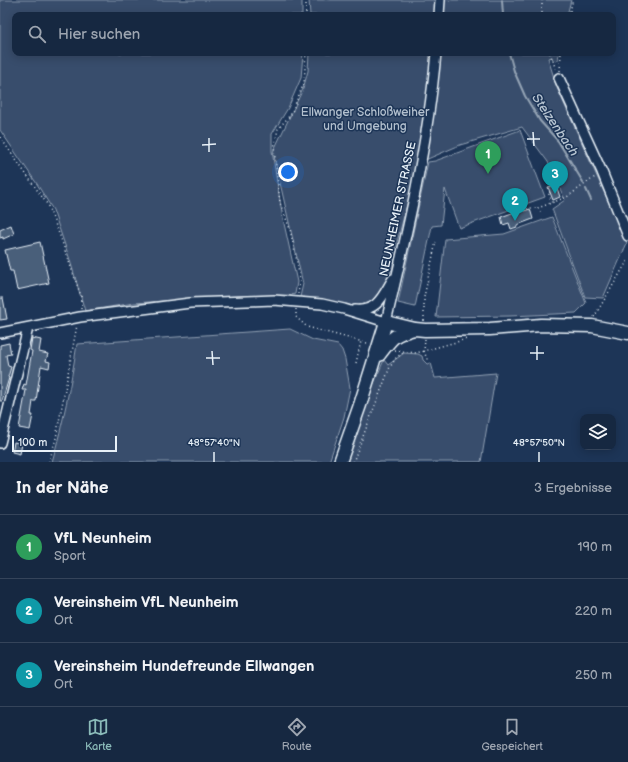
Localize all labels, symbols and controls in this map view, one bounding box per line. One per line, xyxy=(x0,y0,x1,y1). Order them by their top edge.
search box xyxy=(12,12,616,56)
icon: search xyxy=(26,23,48,45)
text: Hier suchen xyxy=(58,25,140,44)
water label: Stelzenbach xyxy=(528,91,582,159)
park label: Ellwanger Schloßweiher und Umgebung xyxy=(301,105,430,134)
street label: NEUNHEIMER STRASSE xyxy=(376,140,420,278)
pin: 1 xyxy=(475,141,501,174)
pin: 3 xyxy=(542,161,568,194)
your location xyxy=(278,162,298,182)
pin: 2 xyxy=(502,188,528,221)
map controls xyxy=(580,414,616,450)
button: layers xyxy=(580,414,616,450)
scale bar xyxy=(12,434,117,453)
text: 100 m xyxy=(18,436,47,449)
text: 48°57'40"N xyxy=(188,437,240,449)
text: 48°57'50"N xyxy=(513,437,565,449)
text: In der Nähe xyxy=(16,478,109,498)
text: 3 Ergebnisse xyxy=(534,480,612,496)
text: VfL Neunheim xyxy=(54,529,152,548)
text: 1 xyxy=(26,539,32,555)
text: 190 m xyxy=(578,539,612,555)
text: Sport xyxy=(54,548,86,564)
text: Vereinsheim VfL Neunheim xyxy=(54,593,238,612)
text: 2 xyxy=(25,603,33,619)
text: 220 m xyxy=(575,603,612,619)
text: Ort xyxy=(54,612,73,628)
text: Vereinsheim Hundefreunde Ellwangen xyxy=(54,657,314,676)
text: 3 xyxy=(25,667,33,683)
text: 250 m xyxy=(575,667,612,683)
text: Ort xyxy=(54,676,73,692)
tab: Karte xyxy=(85,716,112,753)
tab: Route xyxy=(282,716,311,753)
tab: Gespeichert xyxy=(481,716,543,753)

